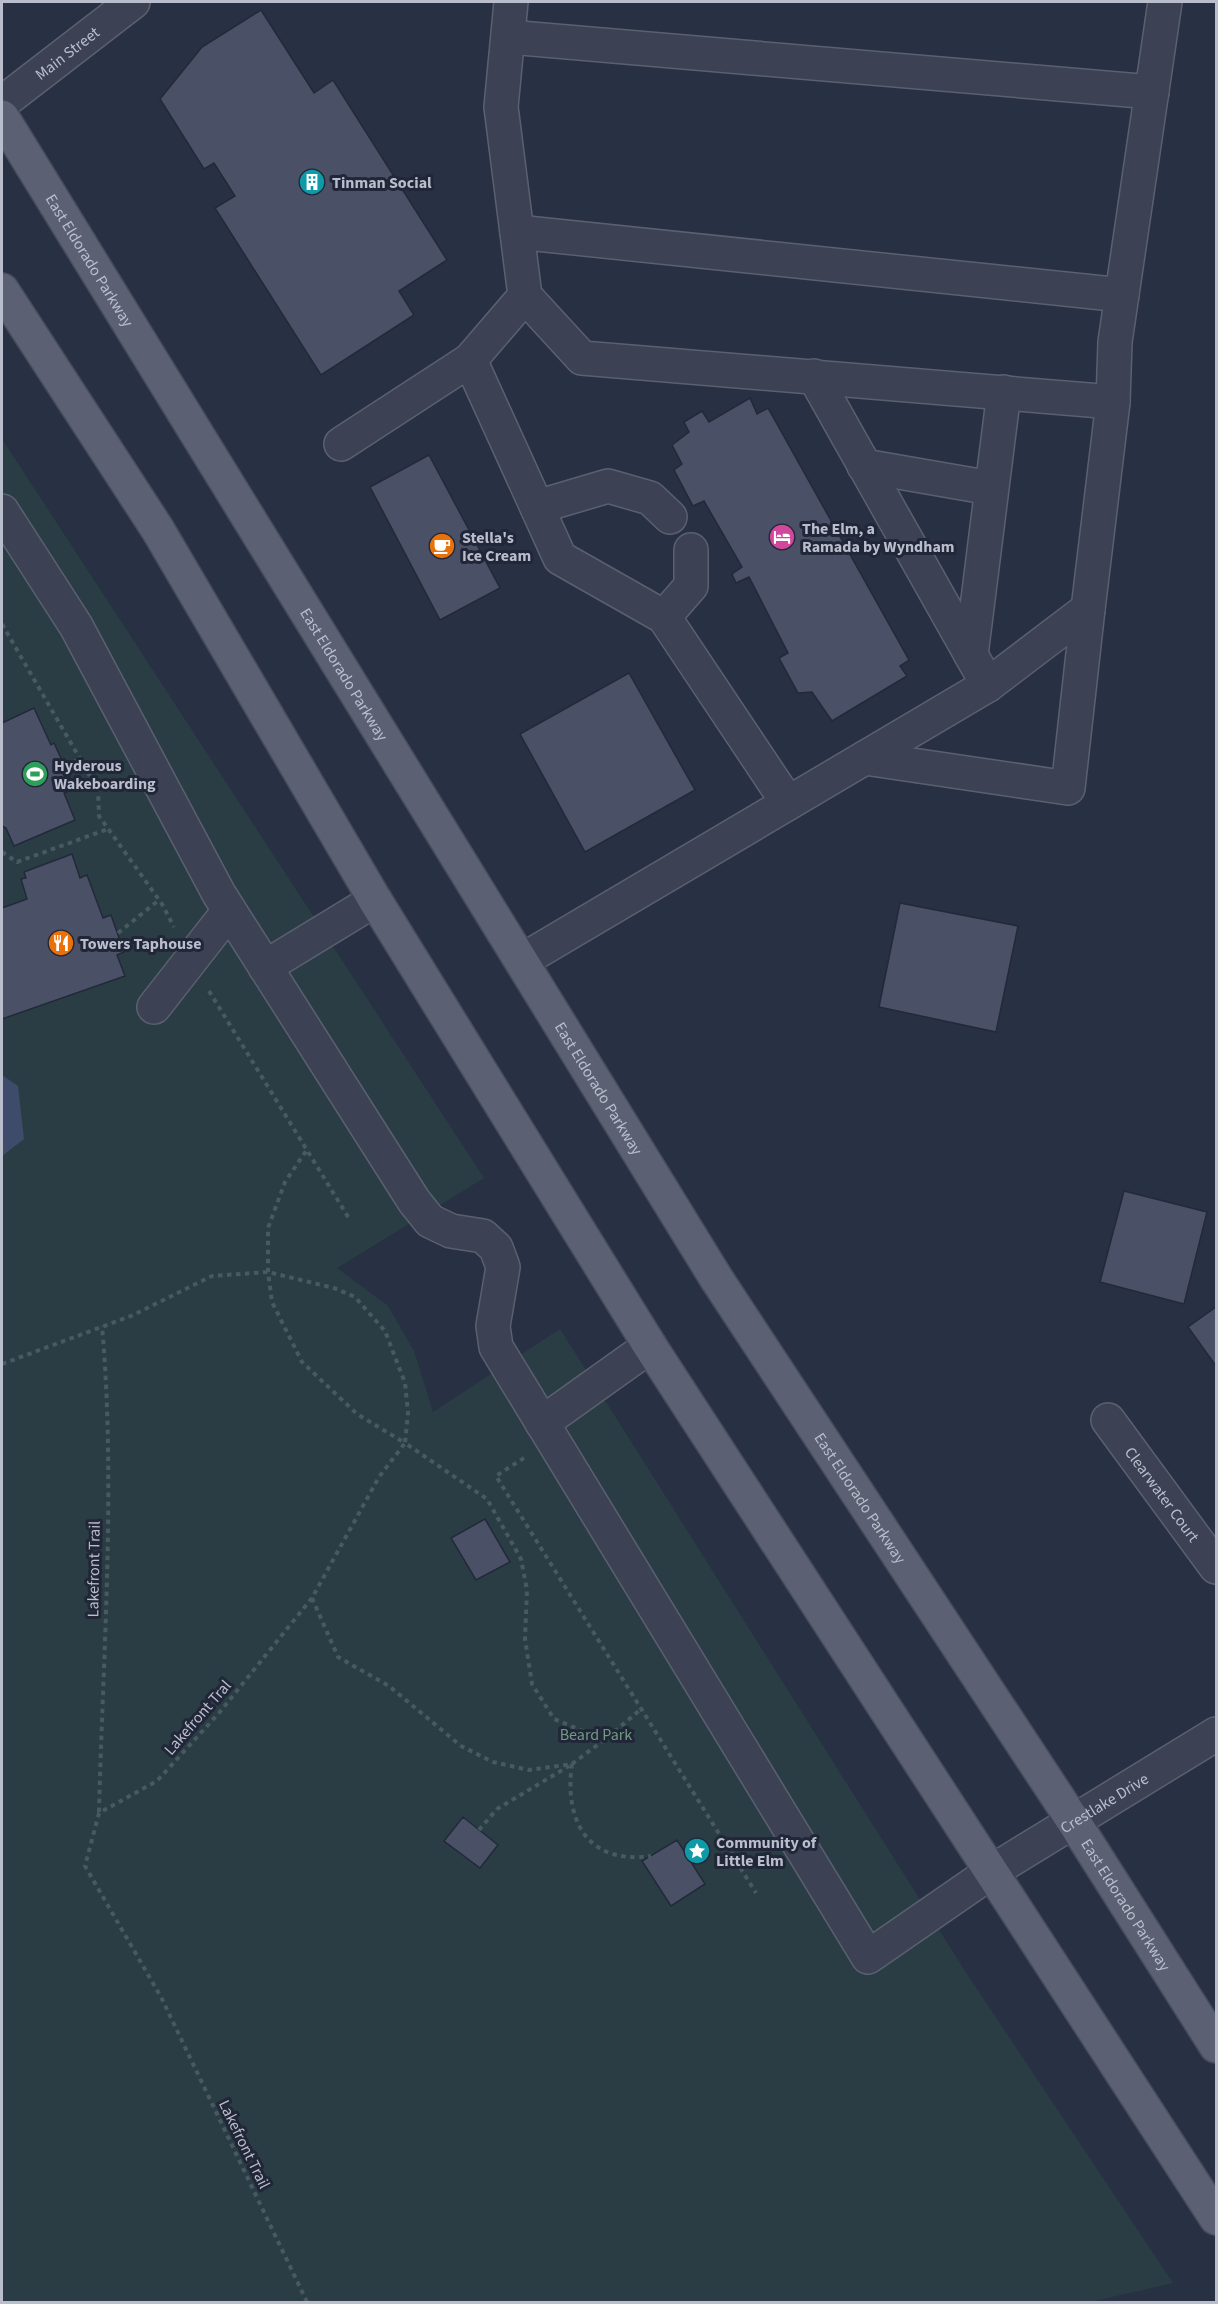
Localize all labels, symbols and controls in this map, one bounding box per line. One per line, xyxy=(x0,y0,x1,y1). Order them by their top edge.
street label: Main Street xyxy=(31,22,105,86)
building icon: Tinman Social xyxy=(297,167,327,197)
place label: Tinman Social xyxy=(332,172,432,194)
street label: East Eldorado Parkway xyxy=(40,190,139,332)
place label: The Elm, a Ramada by Wyndham xyxy=(802,518,955,558)
hotel icon: The Elm, a Ramada by Wyndham xyxy=(767,522,797,552)
place label: Stella's Ice Cream xyxy=(462,527,531,567)
cafe icon: Stella's Ice Cream xyxy=(427,531,457,561)
street label: East Eldorado Parkway xyxy=(294,604,393,746)
place label: Hyderous Wakeboarding xyxy=(54,755,156,795)
sports icon: Hyderous Wakeboarding xyxy=(20,759,50,789)
restaurant icon: Towers Taphouse xyxy=(46,928,76,958)
place label: Towers Taphouse xyxy=(80,933,201,955)
street label: East Eldorado Parkway xyxy=(549,1018,648,1160)
street label: East Eldorado Parkway xyxy=(809,1428,911,1568)
street label: Clearwater Court xyxy=(1119,1442,1204,1547)
street label: Lakefront Trail xyxy=(82,1521,106,1617)
street label: Lakefront Tral xyxy=(159,1675,236,1760)
park label: Beard Park xyxy=(560,1724,632,1746)
street label: Crestlake Drive xyxy=(1056,1768,1153,1839)
place label: Community of Little Elm xyxy=(716,1832,817,1872)
street label: East Eldorado Parkway xyxy=(1075,1835,1176,1976)
place icon: Community of Little Elm xyxy=(682,1836,712,1866)
street label: Lakefront Trail xyxy=(213,2096,275,2193)

